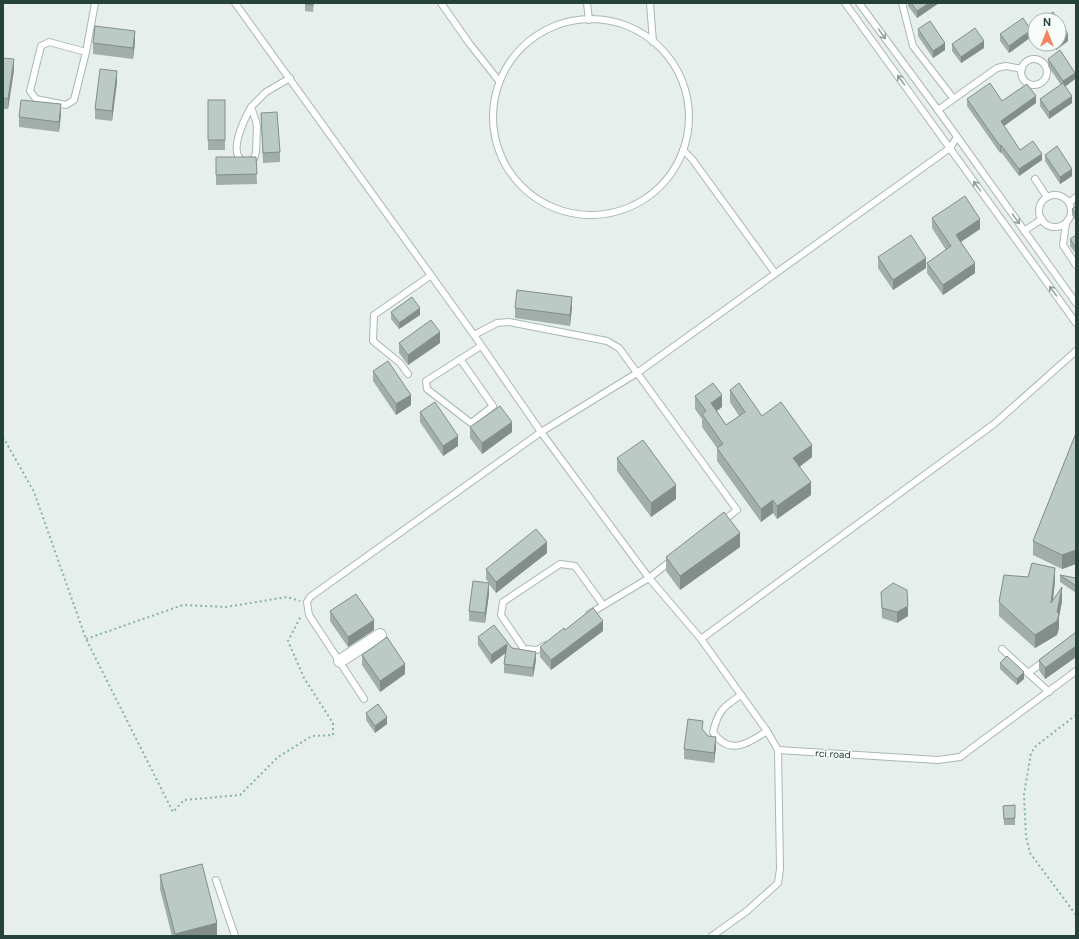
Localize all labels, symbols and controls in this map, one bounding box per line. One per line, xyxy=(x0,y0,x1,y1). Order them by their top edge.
north arrow xyxy=(1027,12,1067,52)
text: N xyxy=(1043,15,1051,29)
one-way arrow xyxy=(878,29,886,40)
one-way arrow xyxy=(897,75,905,86)
one-way arrow xyxy=(973,180,981,191)
one-way arrow xyxy=(1012,213,1020,224)
one-way arrow xyxy=(1049,286,1057,297)
street label: rci road xyxy=(815,747,851,761)

